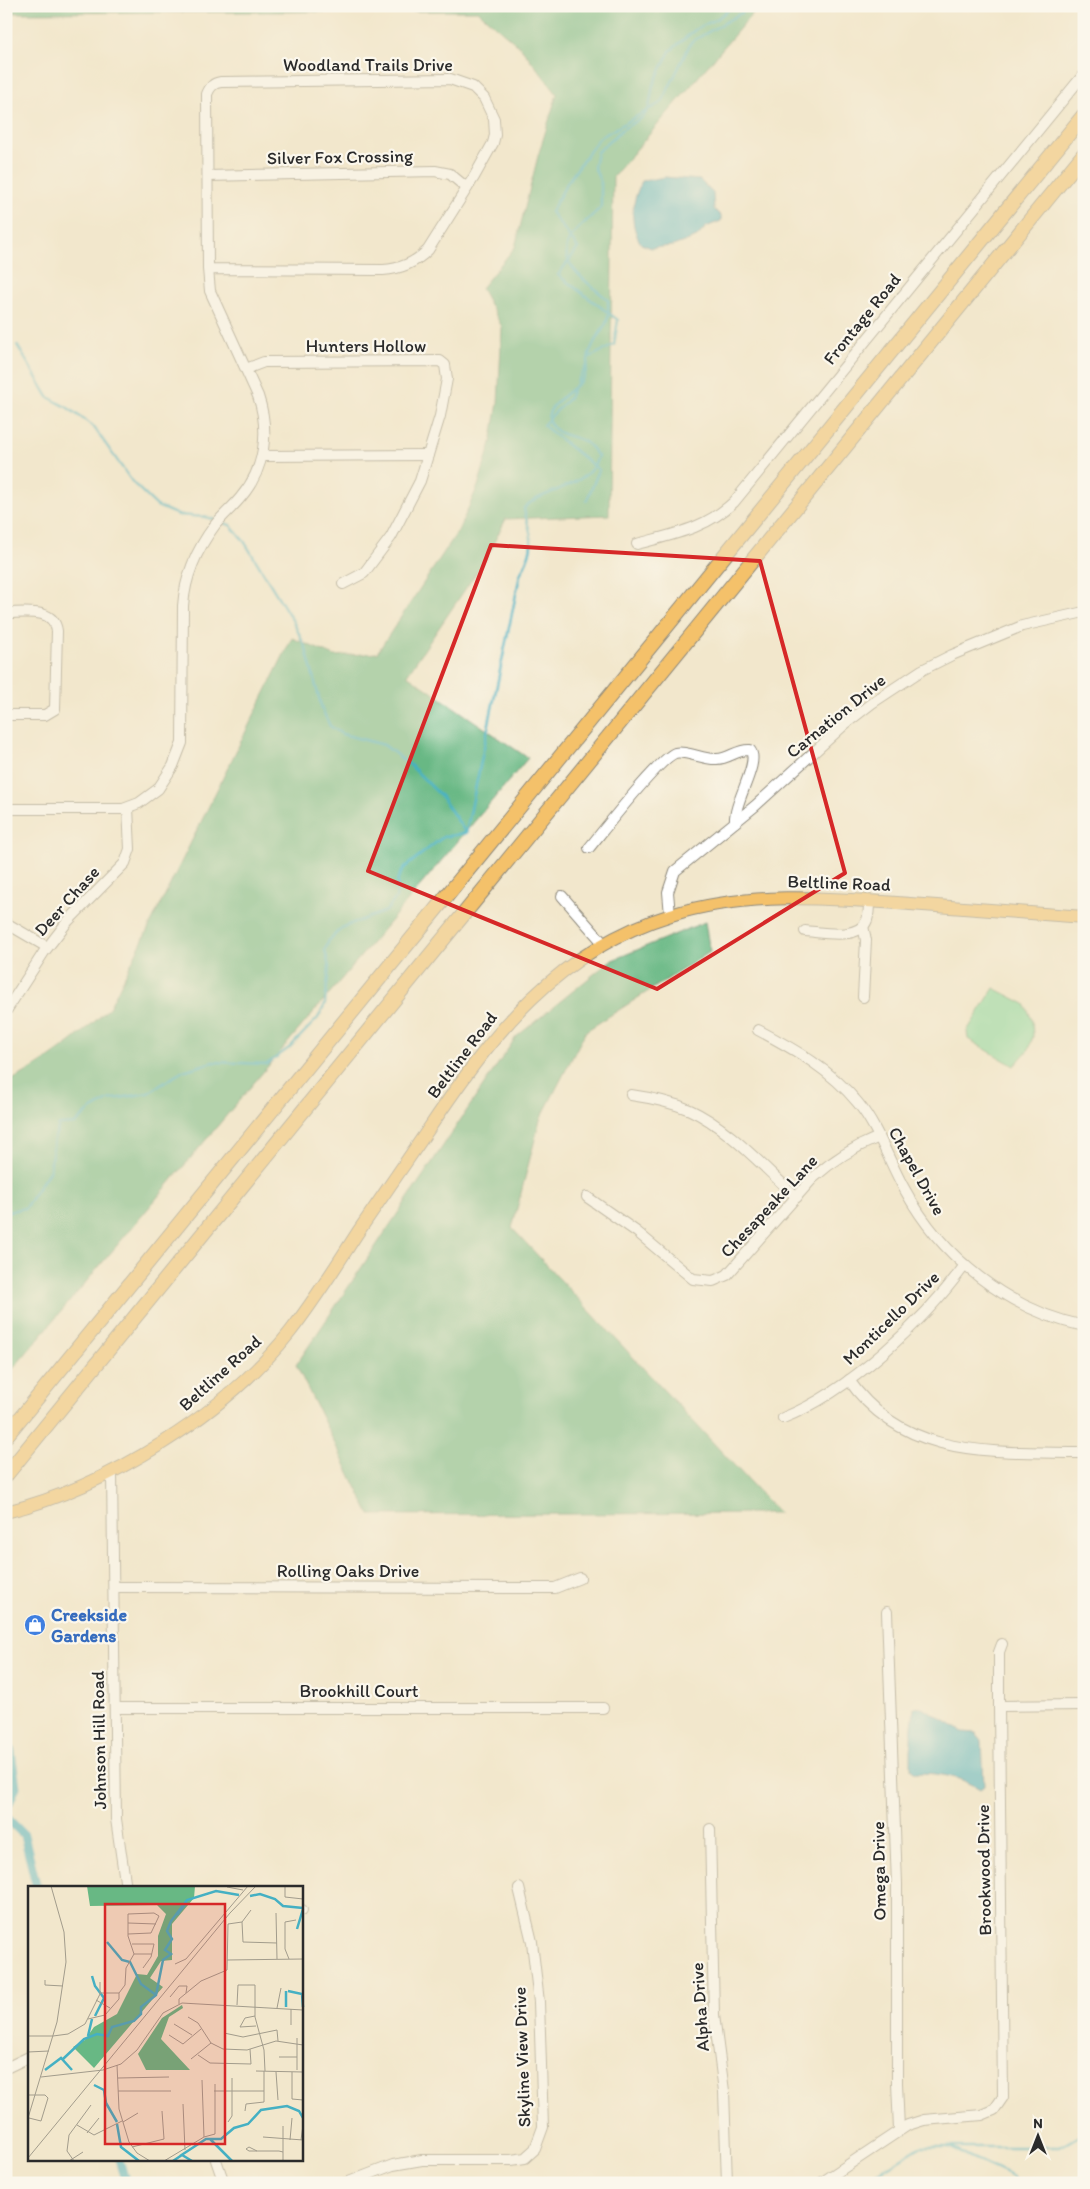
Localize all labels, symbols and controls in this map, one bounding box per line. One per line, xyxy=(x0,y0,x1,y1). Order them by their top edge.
street label: Woodland Trails Drive xyxy=(283,54,453,76)
street label: Silver Fox Crossing xyxy=(267,145,414,169)
street label: Frontage Road xyxy=(818,269,906,369)
street label: Hunters Hollow xyxy=(306,335,426,357)
street label: Carnation Drive xyxy=(782,669,890,763)
street label: Deer Chase xyxy=(30,861,104,941)
street label: Beltline Road xyxy=(787,870,891,896)
street label: Beltline Road xyxy=(422,1007,502,1103)
street label: Chapel Drive xyxy=(884,1123,950,1219)
street label: Chesapeake Lane xyxy=(716,1150,822,1262)
street label: Monticello Drive xyxy=(838,1266,944,1370)
street label: Beltline Road xyxy=(174,1330,266,1416)
street label: Rolling Oaks Drive xyxy=(277,1560,419,1582)
place label: Creekside Gardens xyxy=(51,1604,127,1647)
shop icon: Creekside Gardens xyxy=(23,1613,47,1637)
street label: Johnson Hill Road xyxy=(87,1670,111,1810)
street label: Brookhill Court xyxy=(299,1680,419,1702)
street label: Brookwood Drive xyxy=(972,1804,996,1936)
street label: Omega Drive xyxy=(867,1821,891,1921)
inset map xyxy=(28,1886,302,2162)
street label: Alpha Drive xyxy=(686,1962,714,2052)
street label: Skyline View Drive xyxy=(509,1986,535,2128)
north arrow xyxy=(1012,2112,1062,2162)
text: N xyxy=(1033,2115,1043,2132)

